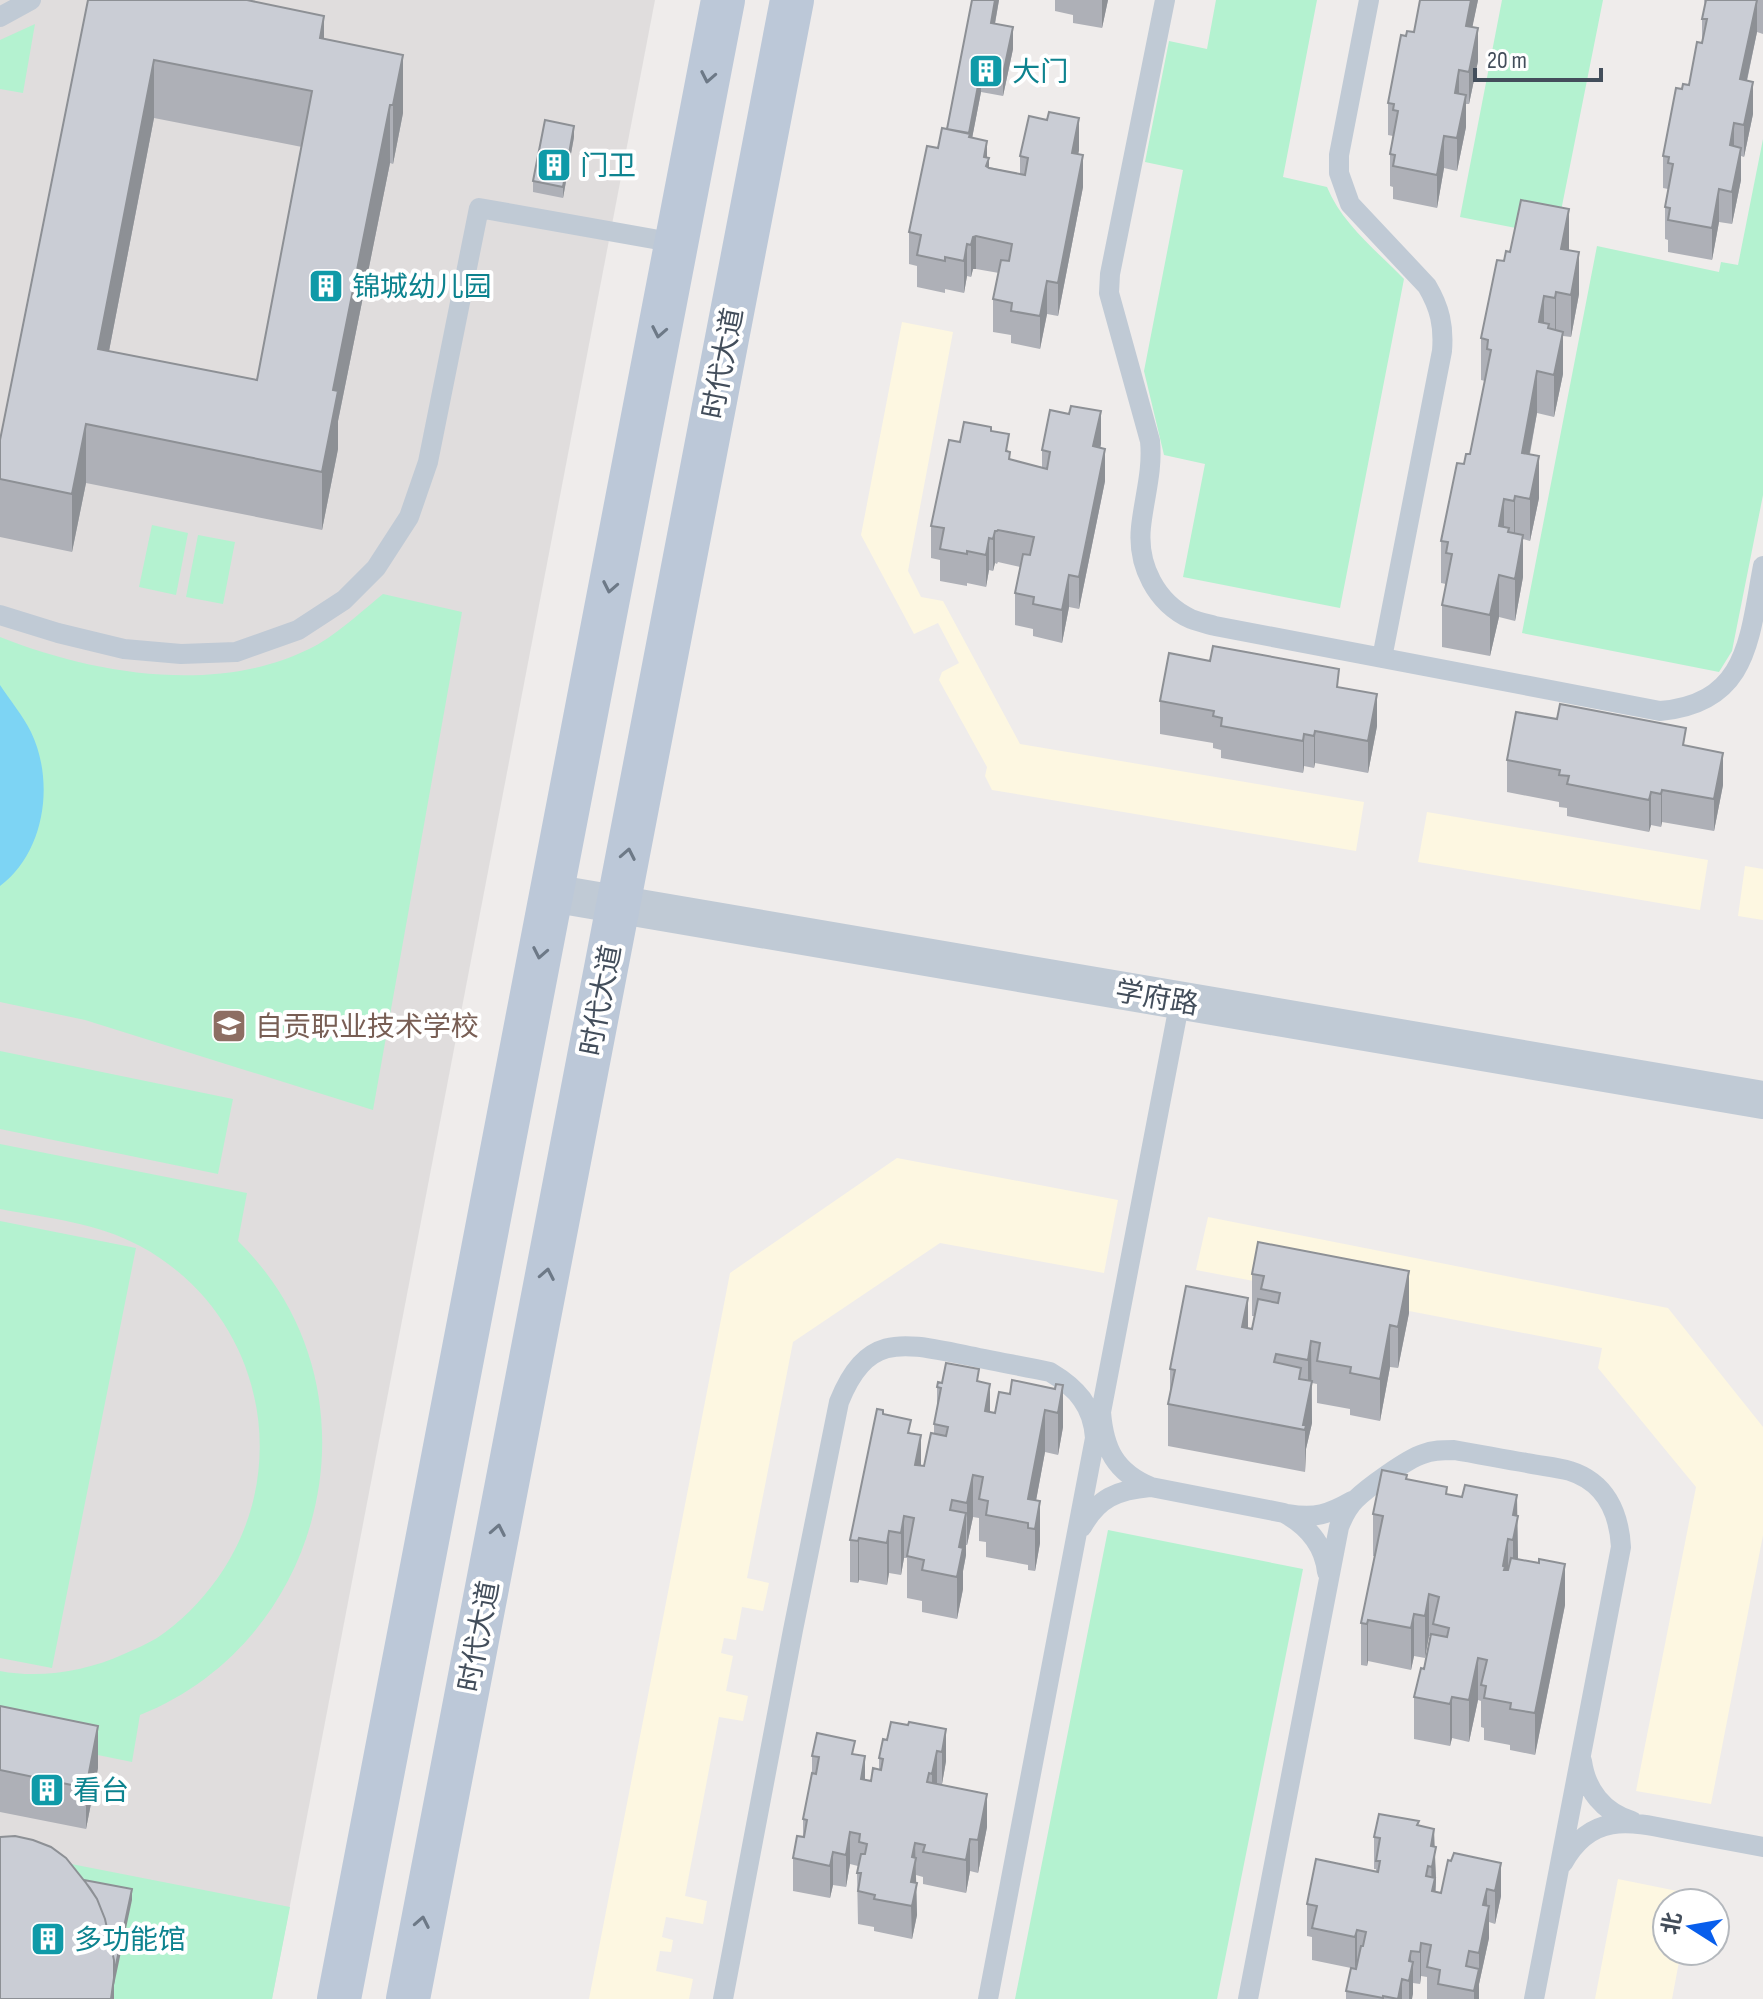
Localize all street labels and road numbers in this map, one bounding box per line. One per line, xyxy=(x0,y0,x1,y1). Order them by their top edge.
street label: 时代大道 xyxy=(697,305,750,421)
street label: 时代大道 xyxy=(575,942,628,1058)
street label: 学府路 xyxy=(1113,975,1201,1022)
street label: 时代大道 xyxy=(453,1578,506,1694)

